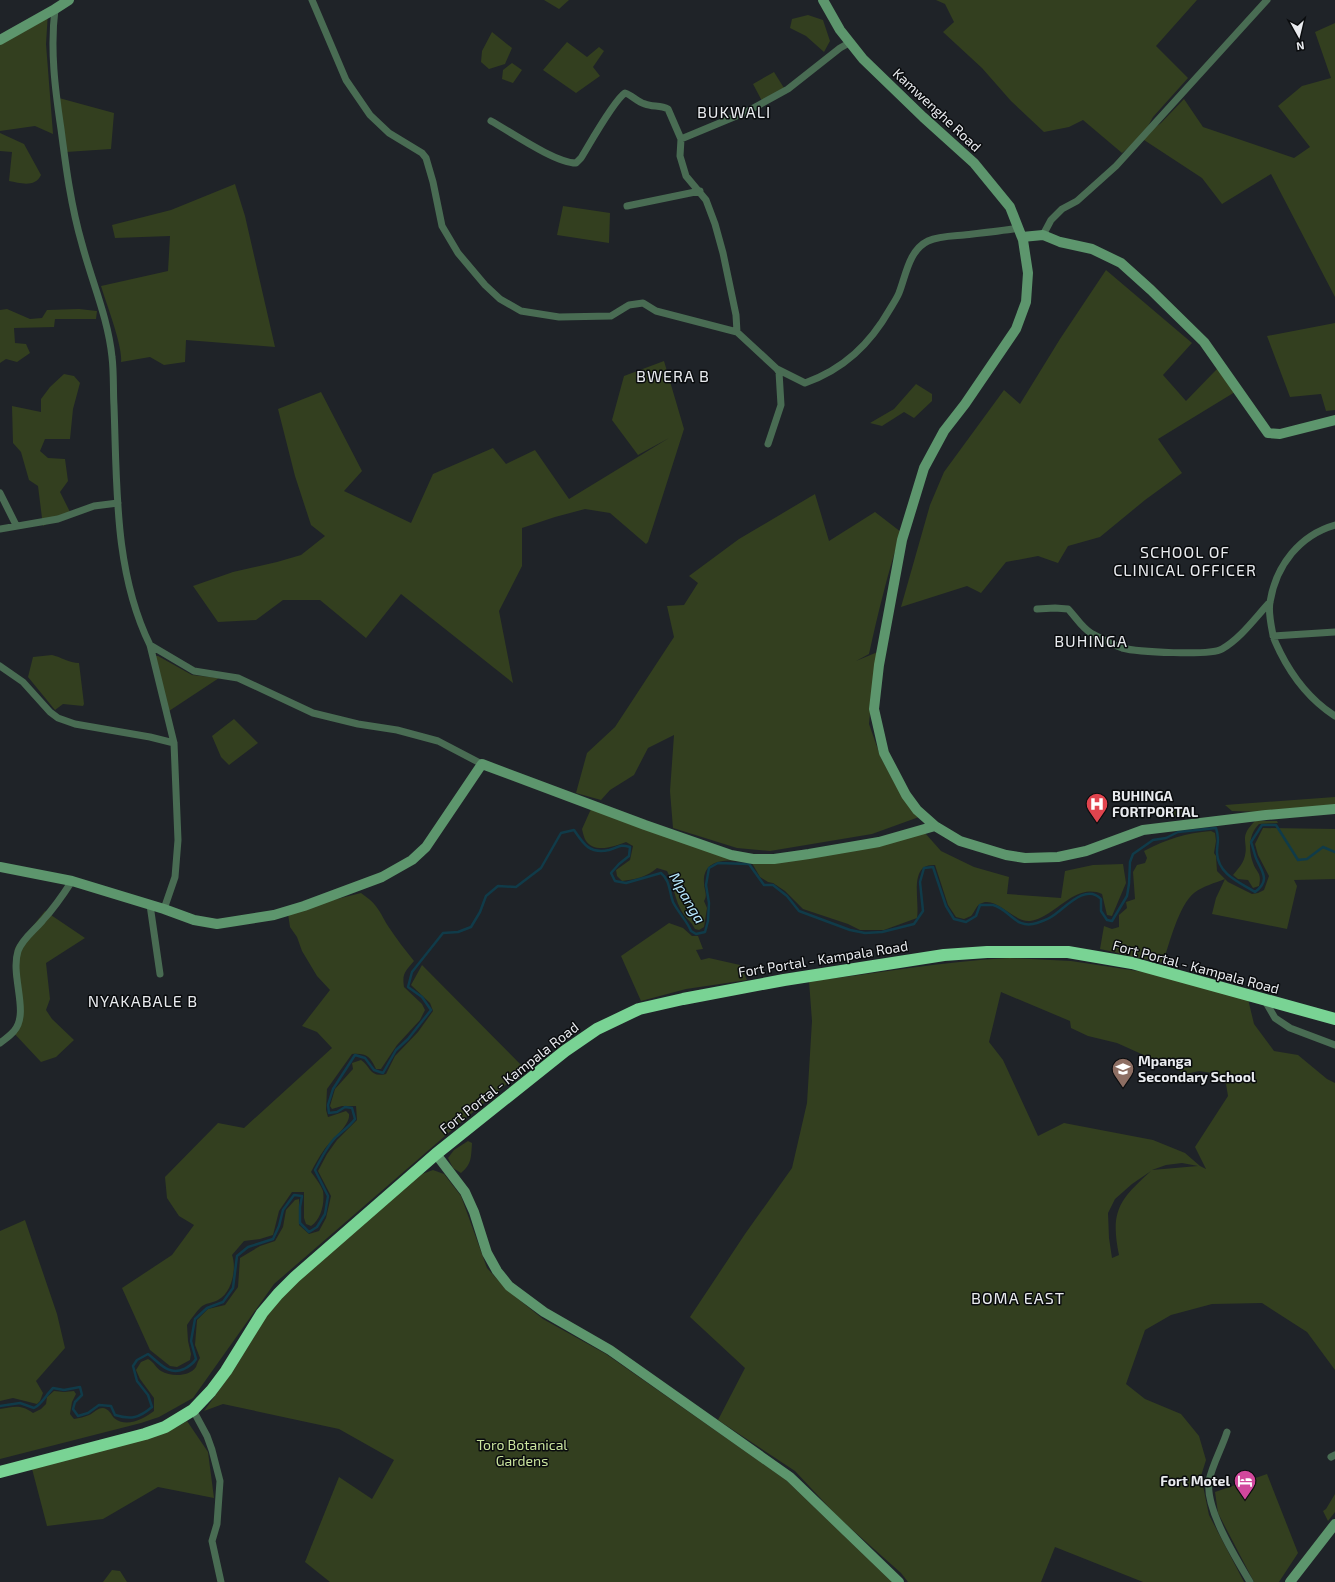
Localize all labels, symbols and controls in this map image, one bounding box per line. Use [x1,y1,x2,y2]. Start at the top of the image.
north arrow [1279,16,1319,56]
text: N [1296,39,1305,53]
street label: Kamwenghe Road [890,64,985,155]
district label: BUKWALI [697,102,771,121]
district label: BWERA B [636,366,710,385]
district label: SCHOOL OF CLINICAL OFFICER [1113,542,1257,579]
district label: BUHINGA [1054,631,1128,650]
place label: BUHINGA FORTPORTAL [1112,787,1199,820]
hospital icon: BUHINGA FORTPORTAL [1084,791,1110,824]
water label: Mpanga [666,869,710,926]
street label: Fort Portal - Kampala Road [1111,936,1281,997]
street label: Fort Portal - Kampala Road [737,937,909,980]
district label: NYAKABALE B [88,991,198,1010]
street label: Fort Portal - Kampala Road [436,1018,582,1137]
place label: Mpanga Secondary School [1138,1052,1256,1085]
school or university icon: Mpanga Secondary School [1110,1056,1136,1089]
district label: BOMA EAST [971,1288,1065,1307]
park label: Toro Botanical Gardens [477,1436,568,1469]
hotel icon: Fort Motel [1232,1468,1258,1501]
place label: Fort Motel [1160,1472,1230,1489]

